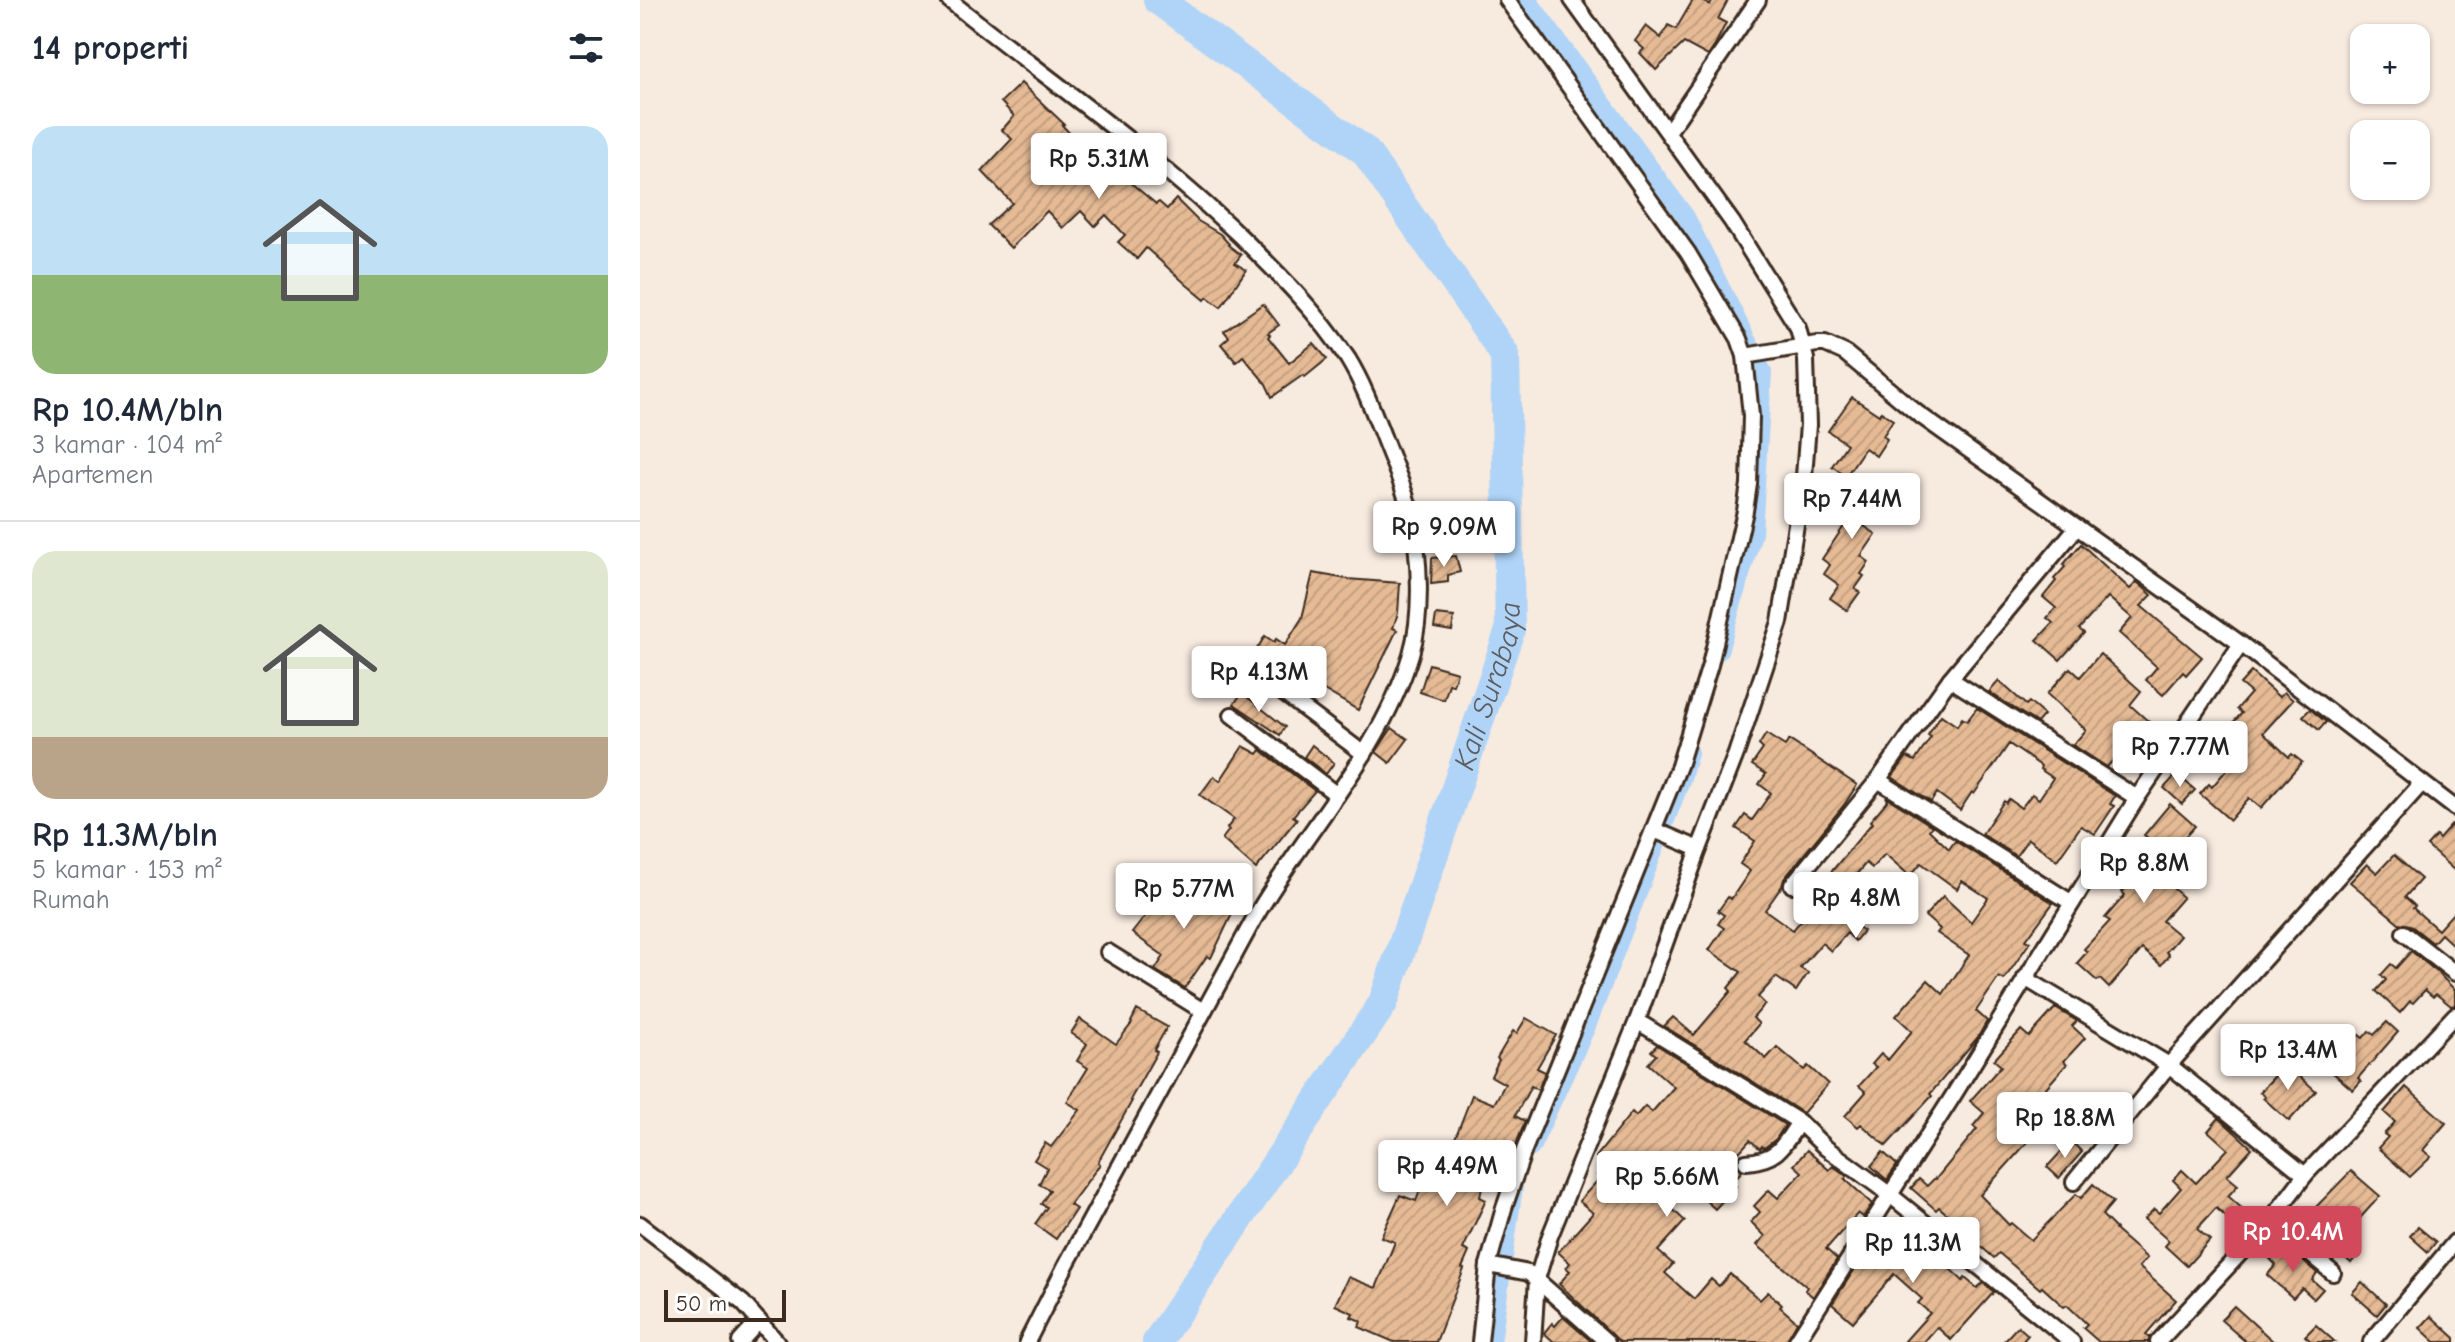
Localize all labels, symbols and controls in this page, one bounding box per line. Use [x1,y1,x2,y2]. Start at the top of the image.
map controls [2350,24,2430,200]
button: + [2350,24,2430,104]
icon: filters [564,26,608,70]
text: 14 properti [32,28,189,68]
button: − [2350,120,2430,200]
pin: Rp 5.31M [1016,133,1182,201]
text: Rp 5.31M [1049,144,1149,174]
icon: home [248,178,392,322]
text: Rp 10.4M/bln [32,390,223,430]
text: 3 kamar · 104 m² [32,430,222,460]
text: Apartemen [32,460,153,490]
pin: Rp 7.44M [1769,473,1935,541]
text: Rp 7.44M [1802,484,1902,514]
pin: Rp 9.09M [1361,501,1527,569]
text: Rp 9.09M [1391,512,1497,542]
water label: Kali Surabaya [1446,602,1528,774]
icon: home [248,603,392,747]
pin: Rp 4.13M [1176,646,1342,714]
text: Rp 4.13M [1210,657,1308,687]
pin: Rp 7.77M [2097,721,2263,789]
text: Rp 7.77M [2131,732,2229,762]
text: Rp 11.3M/bln [32,815,218,855]
pin: Rp 8.8M [2070,837,2218,905]
text: Rp 8.8M [2099,848,2189,878]
text: 5 kamar · 153 m² [32,855,222,885]
pin: Rp 5.77M [1101,863,1267,931]
pin: Rp 4.8M [1782,872,1930,940]
text: Rp 5.77M [1134,874,1234,904]
text: Rp 4.8M [1811,883,1901,913]
text: Rumah [32,885,110,915]
pin: Rp 13.4M [2205,1024,2371,1092]
text: Rp 13.4M [2239,1035,2337,1065]
pin: Rp 18.8M [1982,1092,2148,1160]
text: Rp 18.8M [2015,1103,2115,1133]
pin: Rp 4.49M [1364,1140,1530,1208]
text: Rp 4.49M [1396,1151,1498,1181]
pin: Rp 5.66M [1584,1151,1750,1219]
text: Rp 5.66M [1615,1162,1719,1192]
pin: Rp 10.4M [2210,1206,2376,1274]
pin: Rp 11.3M [1830,1217,1996,1285]
text: Rp 10.4M [2243,1217,2343,1247]
text: Rp 11.3M [1865,1228,1961,1258]
scale bar [664,1286,786,1322]
text: 50 m [676,1291,727,1317]

